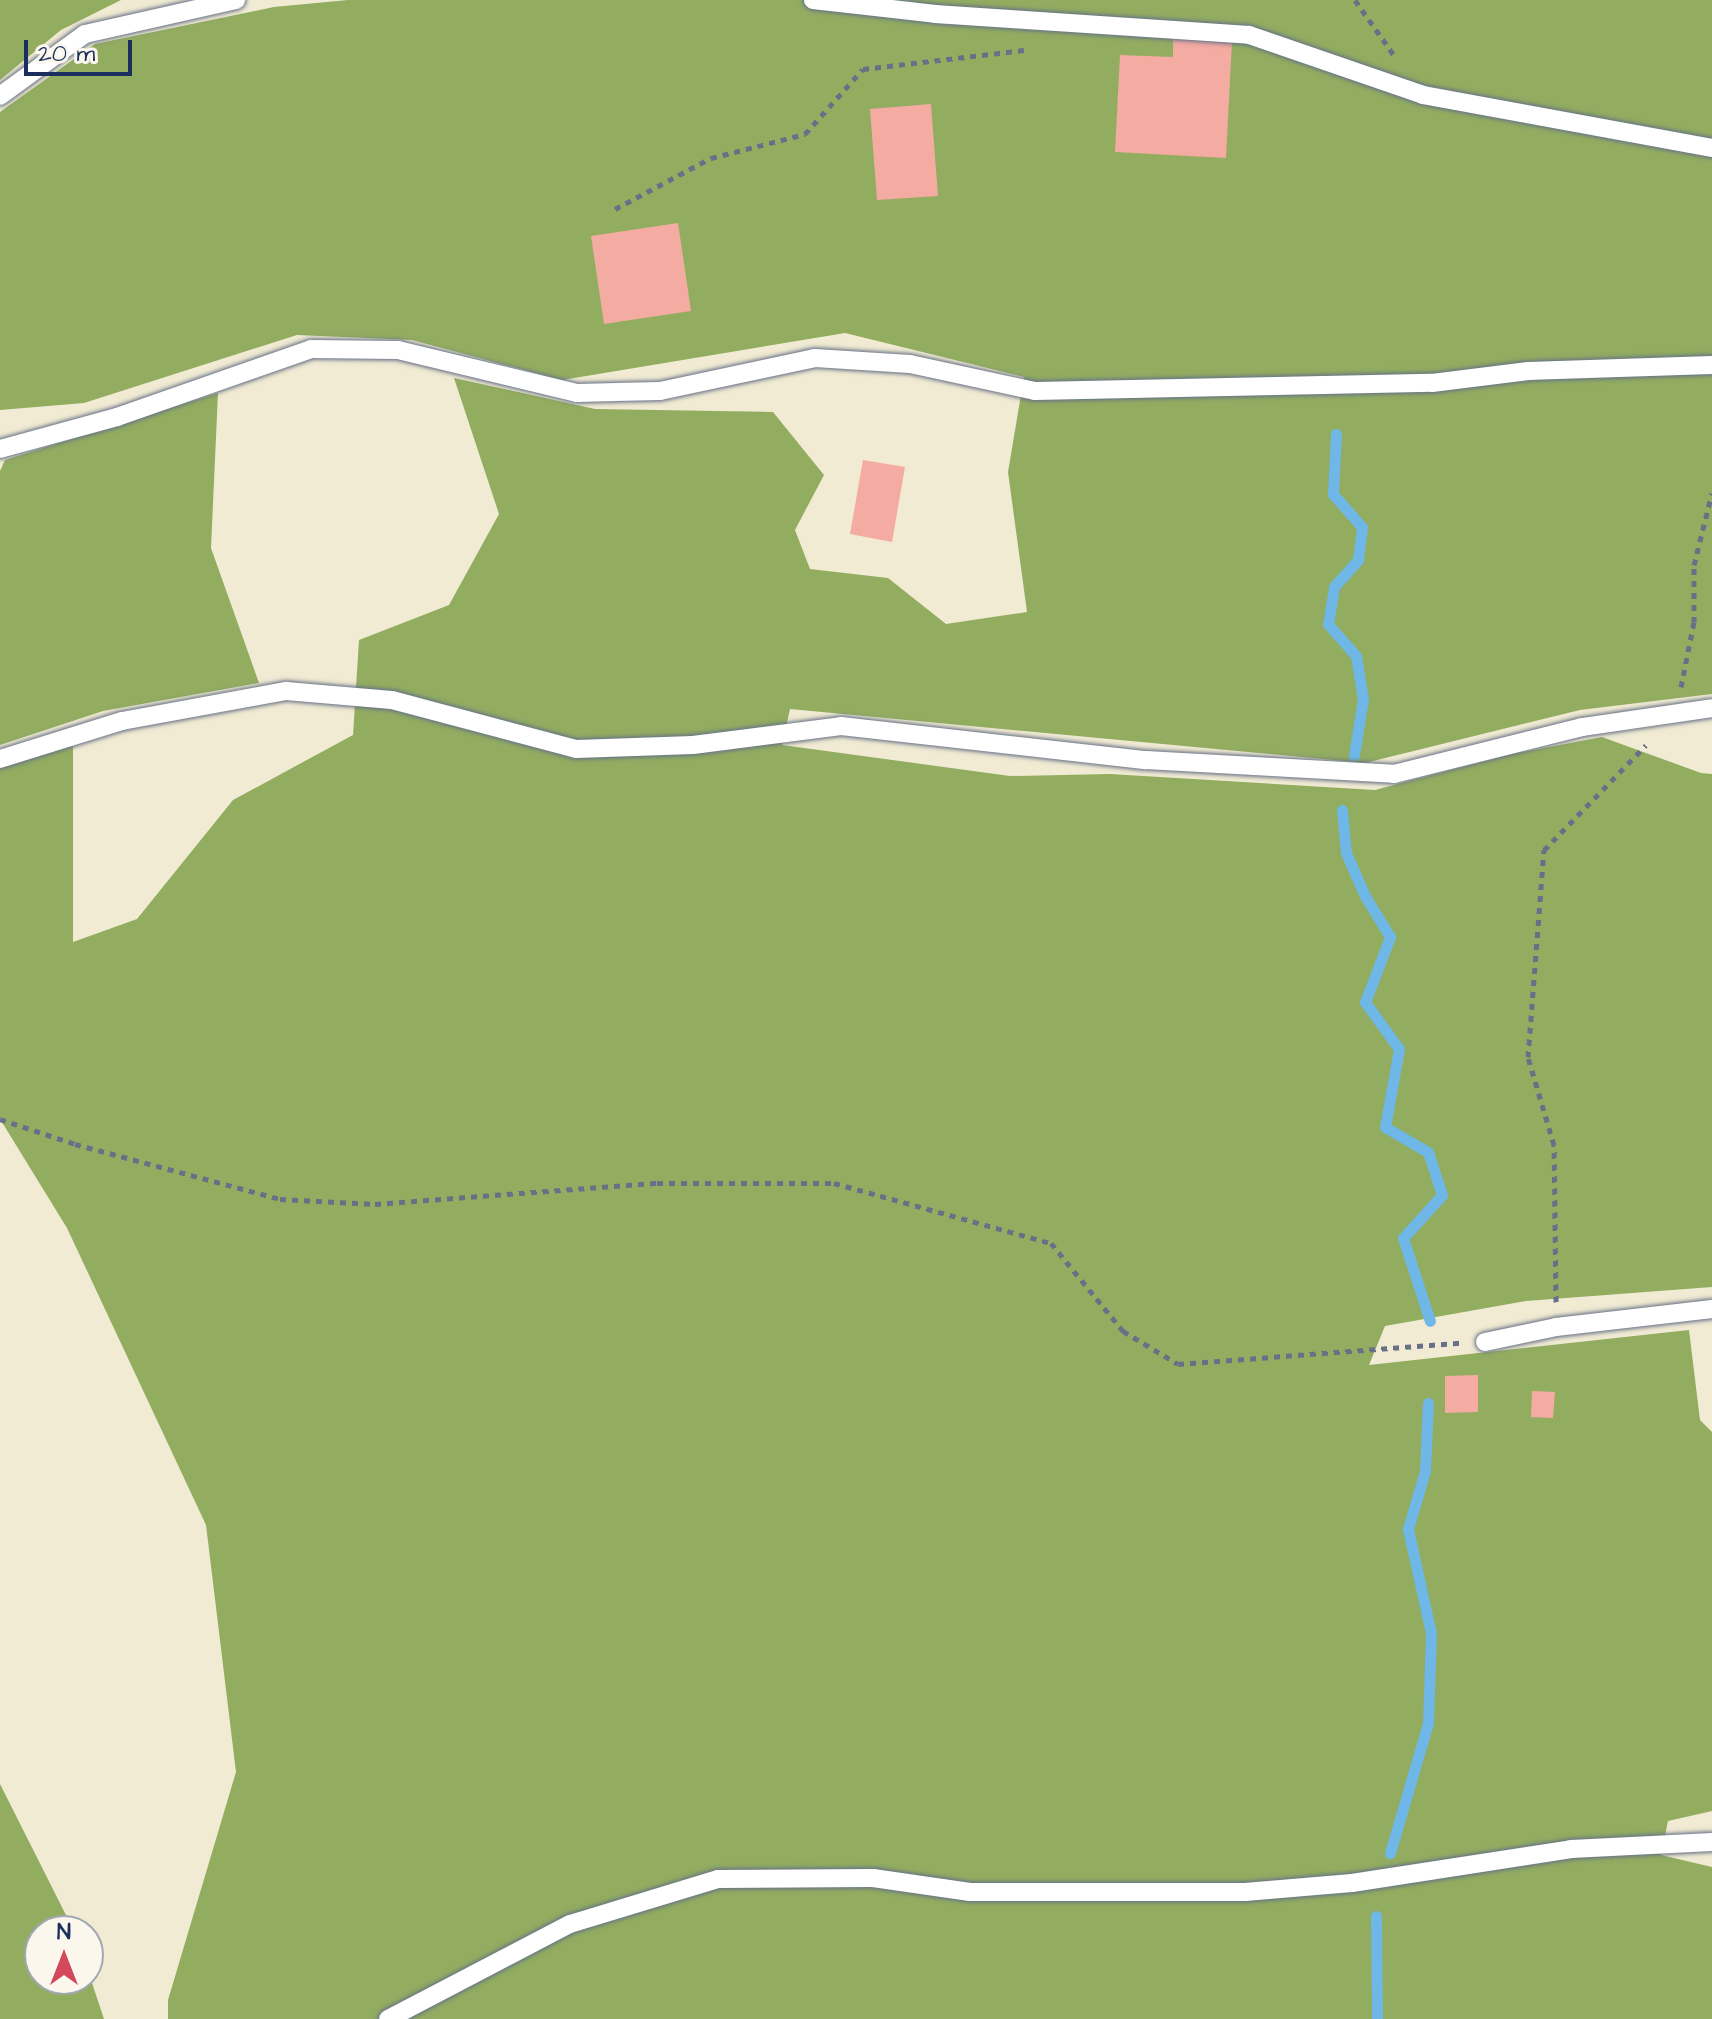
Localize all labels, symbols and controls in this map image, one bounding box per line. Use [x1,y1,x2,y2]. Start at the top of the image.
scale bar [28,24,136,74]
text: 20 m [38,37,95,71]
north arrow [24,1915,104,1995]
text: N [57,1917,71,1948]

